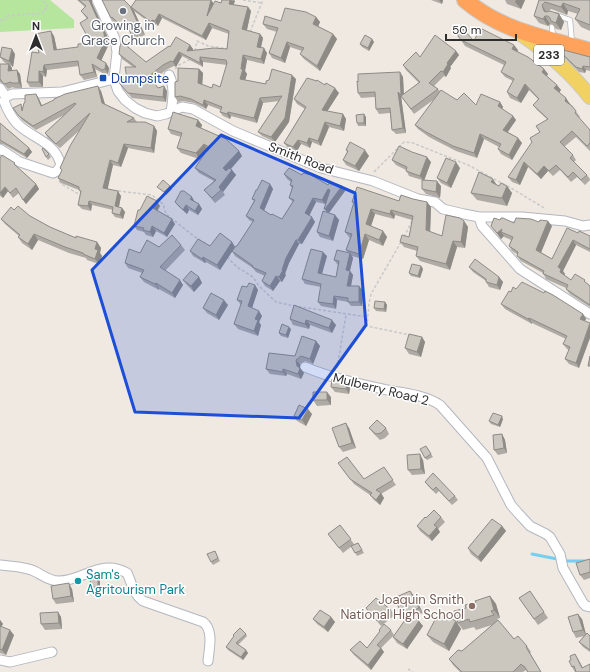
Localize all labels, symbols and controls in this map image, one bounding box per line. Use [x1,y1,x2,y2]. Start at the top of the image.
marker: Growing in Grace Church [118,6,128,16]
north arrow [16,16,56,56]
scale bar [446,16,516,42]
place label: Growing in Grace Church [81,17,165,49]
text: N [32,19,40,33]
text: 50 m [452,22,481,38]
road number: 233 [534,45,564,65]
place label: Dumpsite [111,70,169,87]
marker: Dumpsite [98,73,108,83]
street label: Smith Road [266,138,336,178]
street label: Mulberry Road 2 [331,369,431,409]
place label: Sam's Agritourism Park [86,566,186,598]
marker: Sam's Agritourism Park [73,576,83,586]
place label: Joaquin Smith National High School [340,591,464,623]
marker: Joaquin Smith National High School [467,601,477,611]

